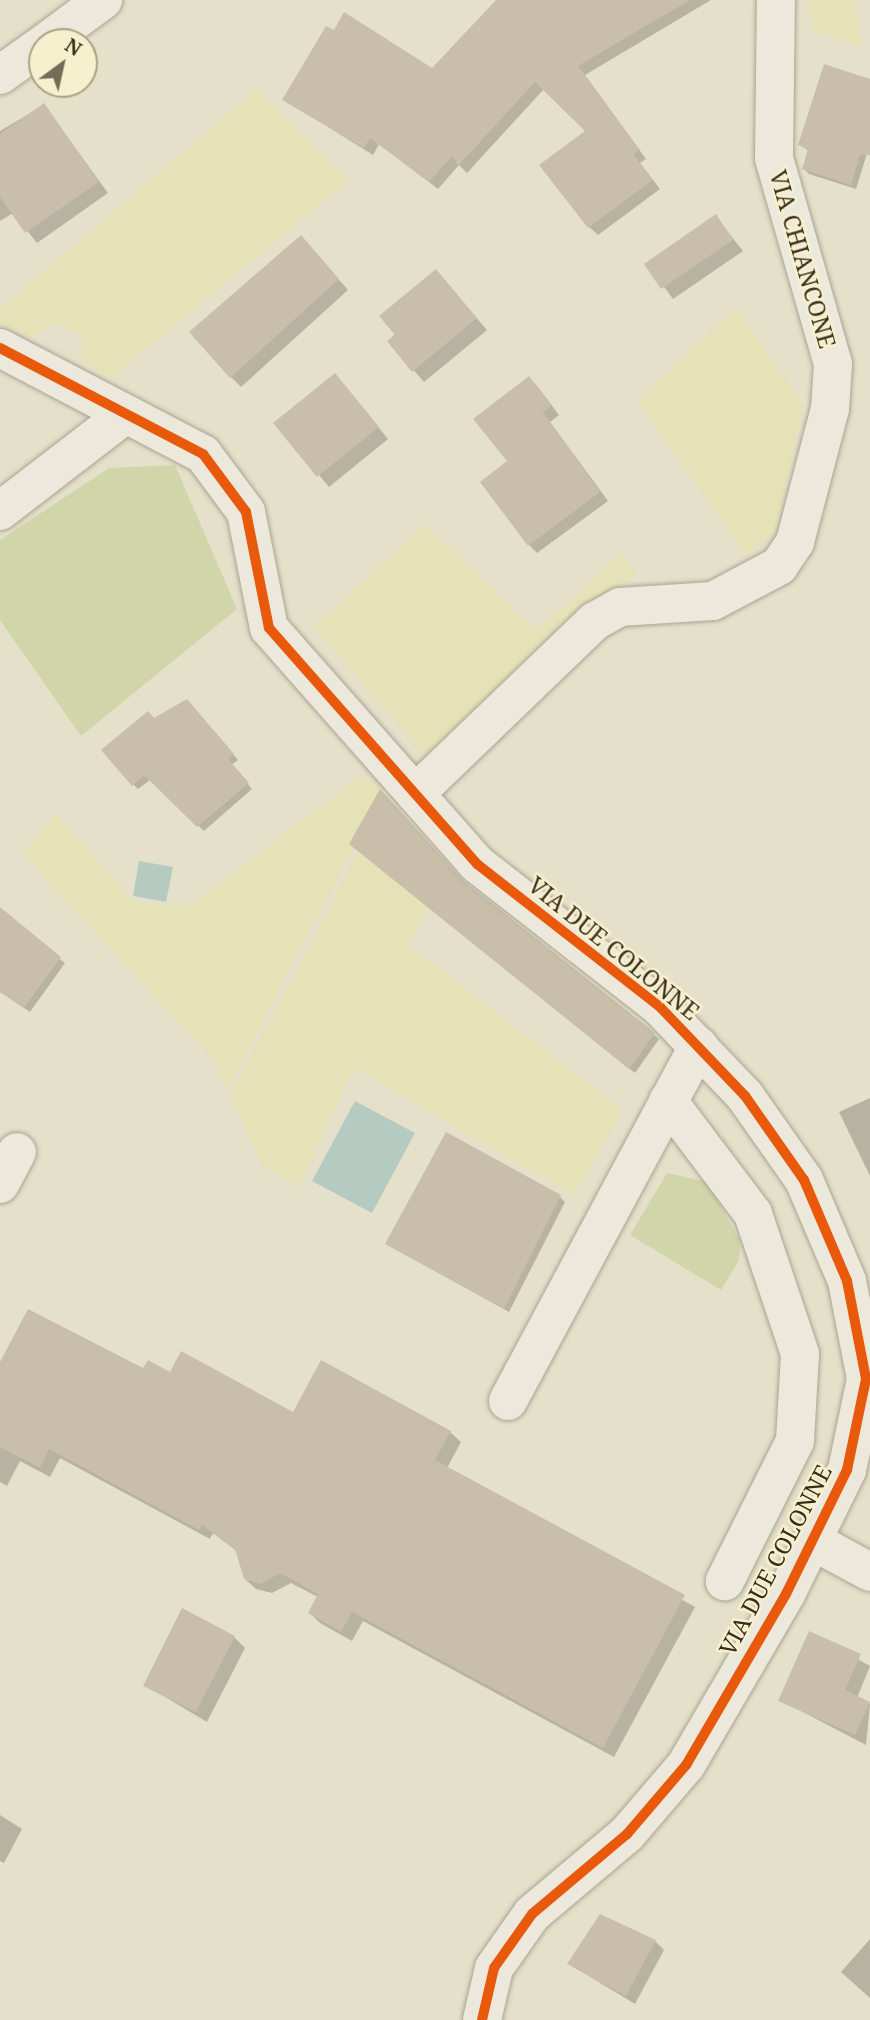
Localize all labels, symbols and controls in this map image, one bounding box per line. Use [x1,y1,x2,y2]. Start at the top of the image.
north arrow [28,28,98,98]
text: N [60,32,87,62]
street label: VIA CHIANCONE [764,167,842,351]
street label: VIA DUE COLONNE [523,871,705,1025]
street label: VIA DUE COLONNE [713,1460,837,1660]

